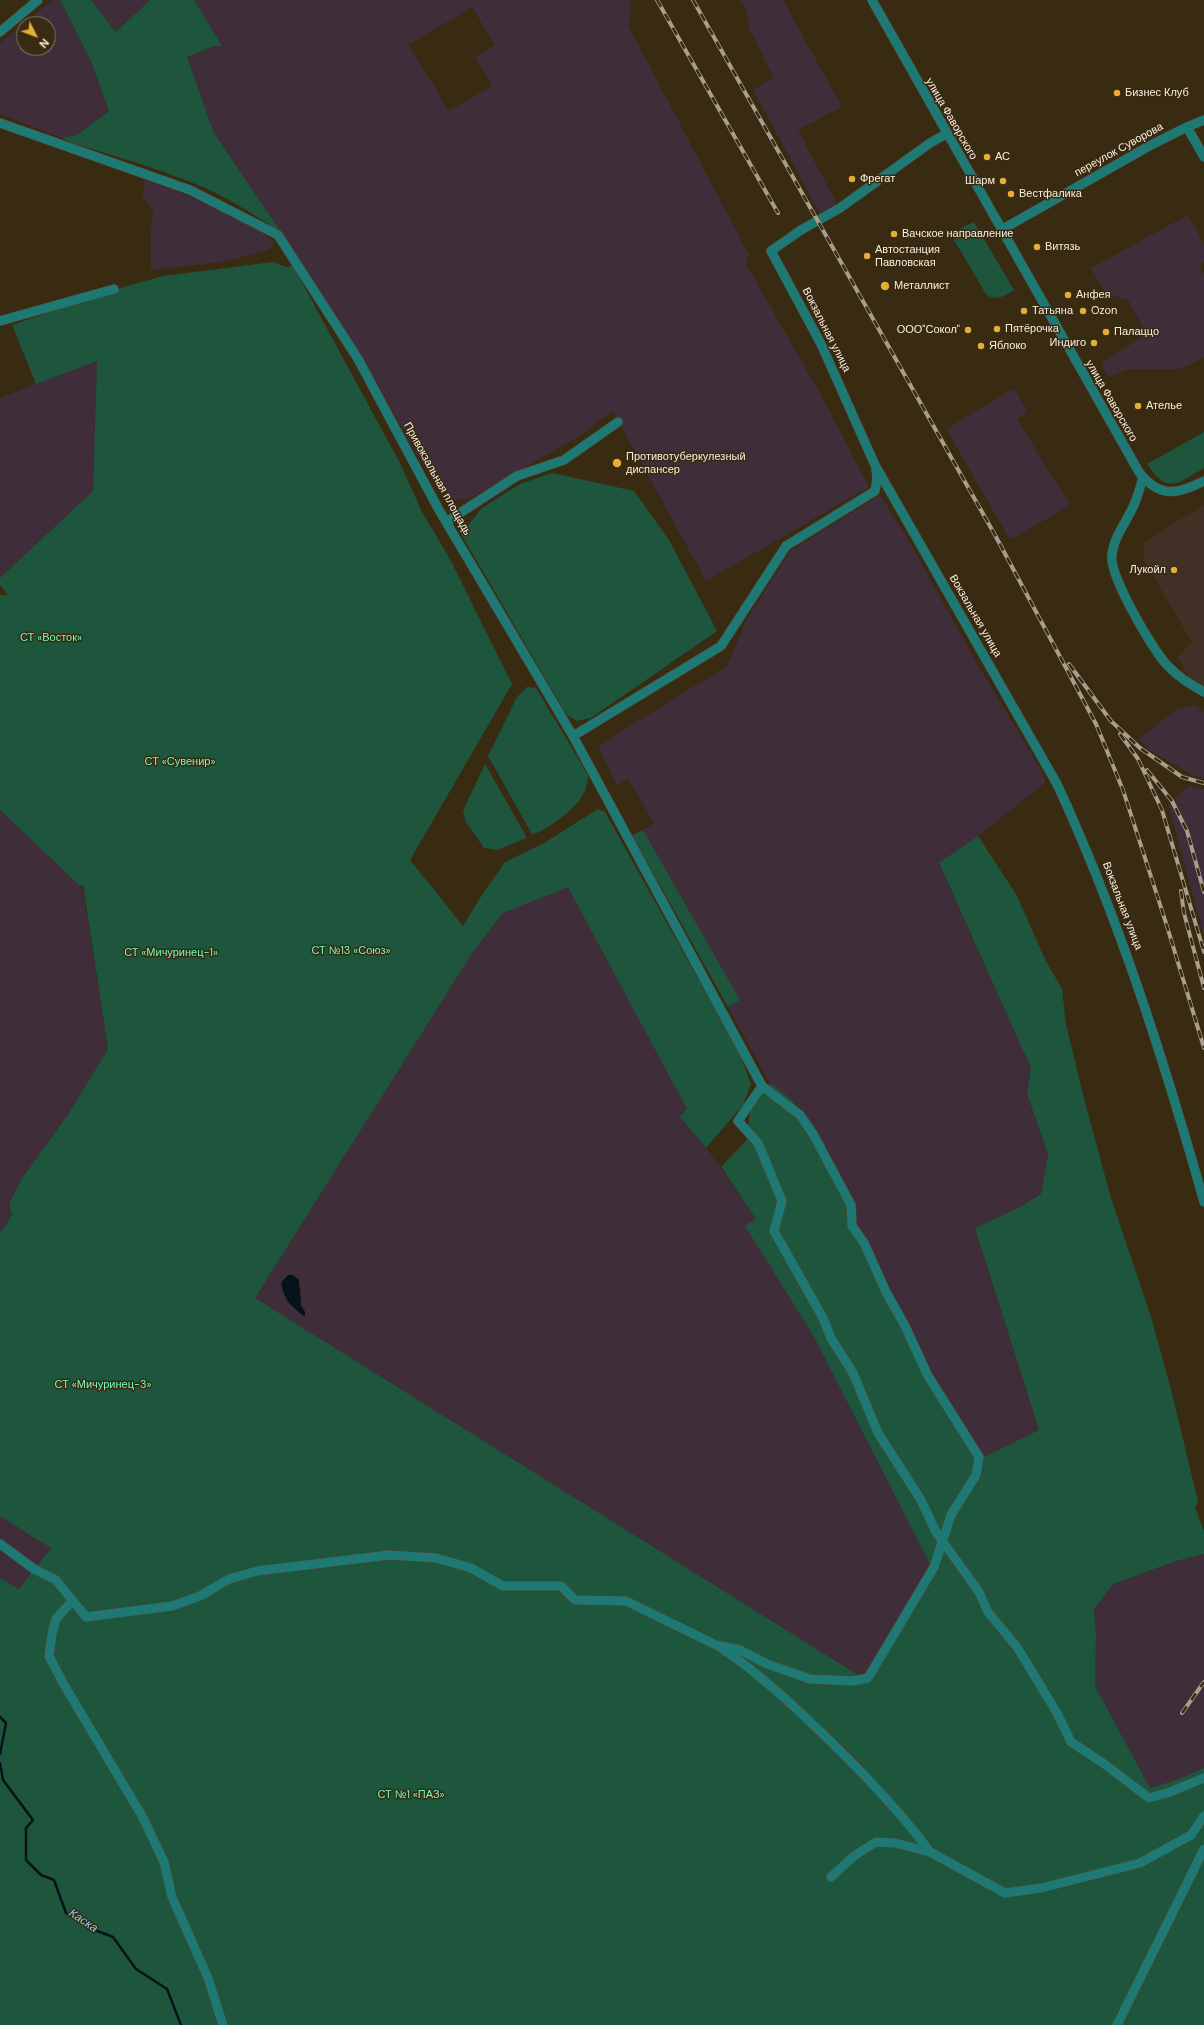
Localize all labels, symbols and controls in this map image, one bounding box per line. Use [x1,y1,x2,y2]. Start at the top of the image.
north arrow [16,16,56,56]
text: N [36,36,52,51]
street label: улица Фаворского [922,76,980,162]
place label: Бизнес Клуб [1125,86,1189,100]
marker: Бизнес Клуб [1112,88,1122,98]
street label: переулок Суворова [1072,120,1166,180]
place label: АС [995,150,1010,164]
marker: АС [982,152,992,162]
place label: Фрегат [860,172,895,186]
marker: Фрегат [847,174,857,184]
place label: Шарм [965,174,995,188]
marker: Шарм [998,176,1008,186]
place label: Вестфалика [1019,187,1082,201]
marker: Вестфалика [1006,189,1016,199]
place label: Вачское направление [902,227,1013,241]
marker: Вачское направление [889,229,899,239]
place label: Витязь [1045,240,1080,254]
marker: Витязь [1032,242,1042,252]
place label: Автостанция Павловская [875,243,940,269]
marker: Автостанция Павловская [862,251,872,261]
place label: Металлист [894,279,950,293]
marker: Металлист [879,280,891,292]
street label: Вокзальная улица [799,286,853,374]
place label: Анфея [1076,288,1111,302]
marker: Анфея [1063,290,1073,300]
place label: Татьяна [1032,304,1073,318]
place label: Ozon [1091,304,1117,318]
marker: Татьяна [1019,306,1029,316]
marker: Ozon [1078,306,1088,316]
place label: Пятёрочка [1005,322,1059,336]
place label: ООО"Сокол" [897,323,960,337]
marker: Пятёрочка [992,324,1002,334]
marker: ООО"Сокол" [963,325,973,335]
place label: Палаццо [1114,325,1159,339]
marker: Палаццо [1101,327,1111,337]
place label: Индиго [1050,336,1086,350]
marker: Индиго [1089,338,1099,348]
place label: Яблоко [989,339,1026,353]
marker: Яблоко [976,341,986,351]
street label: улица Фаворского [1082,358,1140,444]
place label: Ателье [1146,399,1182,413]
marker: Ателье [1133,401,1143,411]
street label: Привокзальная площадь [400,420,474,538]
place label: Противотуберкулезный диспансер [626,450,746,476]
marker: Противотуберкулезный диспансер [611,457,623,469]
place label: Лукойл [1130,563,1166,577]
marker: Лукойл [1169,565,1179,575]
street label: Вокзальная улица [946,572,1004,660]
park label: СТ «Восток» [20,631,82,645]
park label: СТ «Сувенир» [145,755,215,769]
street label: Вокзальная улица [1099,860,1145,952]
park label: СТ №13 «Союз» [311,944,391,958]
park label: СТ «Мичуринец-1» [124,946,218,960]
park label: СТ «Мичуринец-3» [55,1378,151,1392]
park label: СТ №1 «ПАЗ» [377,1788,445,1802]
water label: Каска [66,1906,100,1936]

